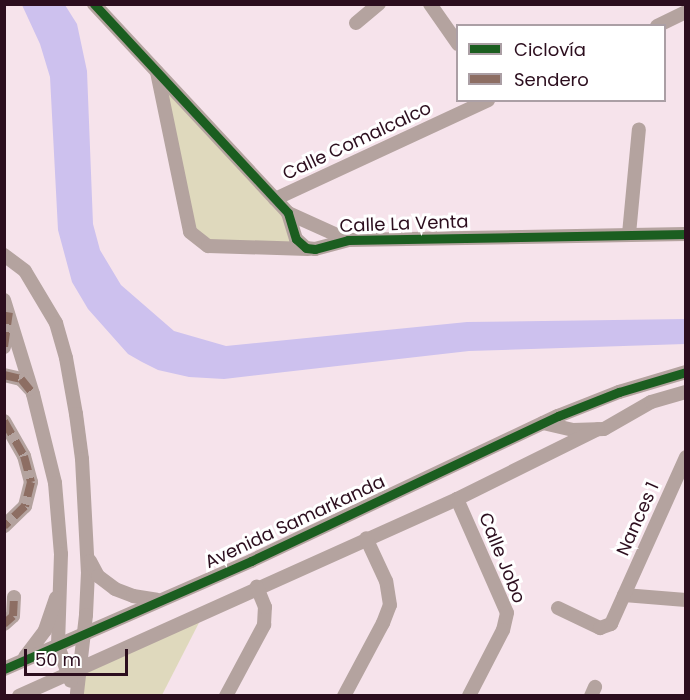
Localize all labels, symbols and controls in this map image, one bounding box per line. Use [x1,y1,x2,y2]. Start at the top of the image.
legend [456,24,666,102]
text: Ciclovía [514,37,586,62]
text: Sendero [514,67,589,92]
street label: Calle Comalcalco [279,97,435,185]
street label: Calle La Venta [339,211,469,237]
street label: Avenida Samarkanda [202,471,388,573]
street label: Nances 1 [612,479,664,559]
street label: Calle Jobo [474,510,530,606]
scale bar [27,637,130,675]
text: 50 m [35,647,81,672]

